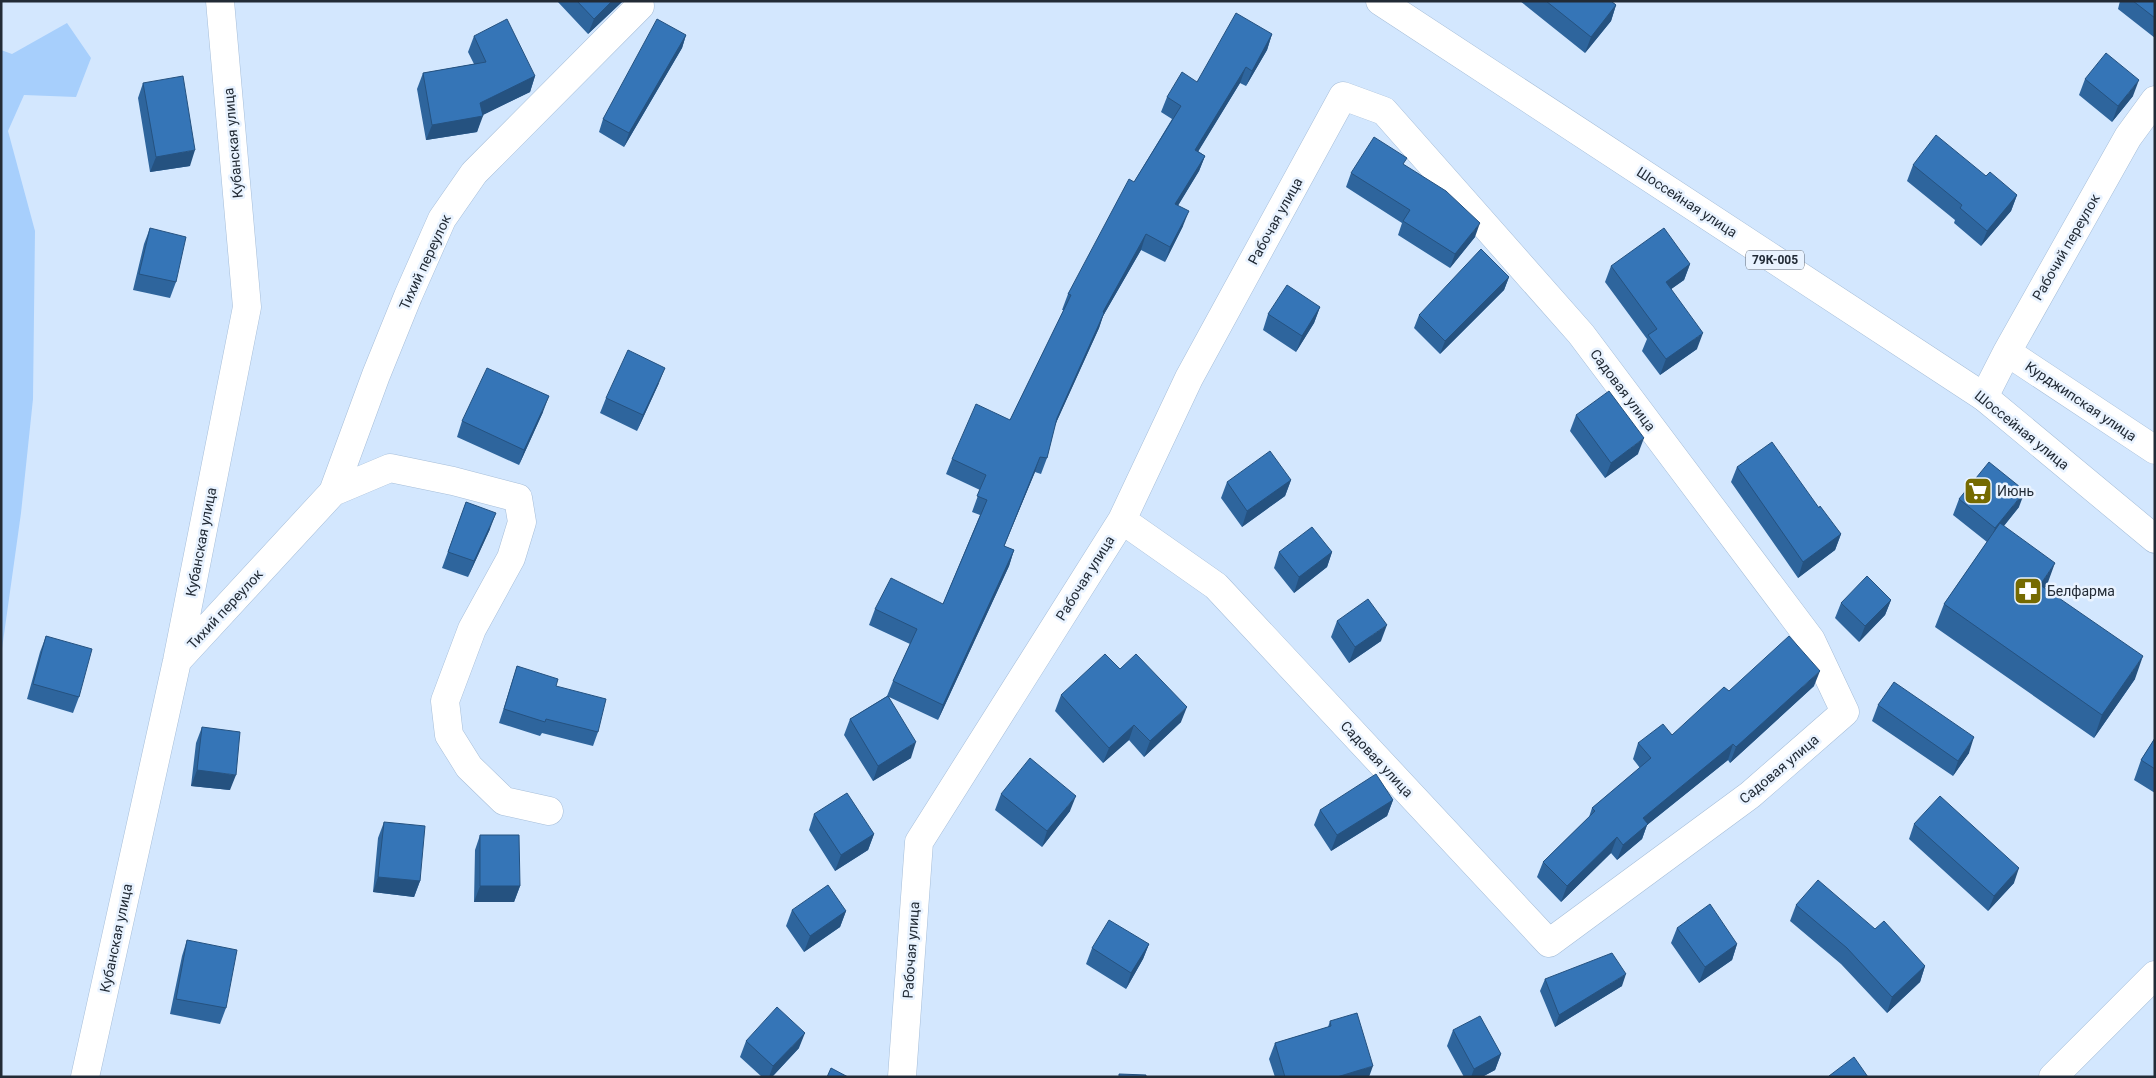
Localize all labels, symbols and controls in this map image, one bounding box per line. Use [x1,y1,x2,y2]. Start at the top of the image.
street label: Кубанская улица [220,87,246,199]
street label: Шоссейная улица [1634,164,1740,240]
street label: Рабочая улица [1245,175,1305,267]
street label: Рабочий переулок [2029,191,2103,303]
street label: Тихий переулок [396,212,454,312]
road number: 79К-005 [1746,250,1804,270]
street label: Садовая улица [1587,346,1659,434]
street label: Курджипская улица [2022,358,2140,444]
street label: Шоссейная улица [1972,387,2072,473]
supermarket icon: Июнь [1963,476,1993,506]
place label: Июнь [1997,483,2034,499]
street label: Кубанская улица [183,486,219,598]
street label: Рабочая улица [1053,533,1117,623]
street label: Тихий переулок [184,566,266,652]
pharmacy icon: Белфарма [2013,576,2043,606]
place label: Белфарма [2047,583,2115,599]
street label: Садовая улица [1338,718,1416,800]
street label: Садовая улица [1736,731,1822,807]
street label: Кубанская улица [97,882,135,994]
street label: Рабочая улица [900,901,922,999]

